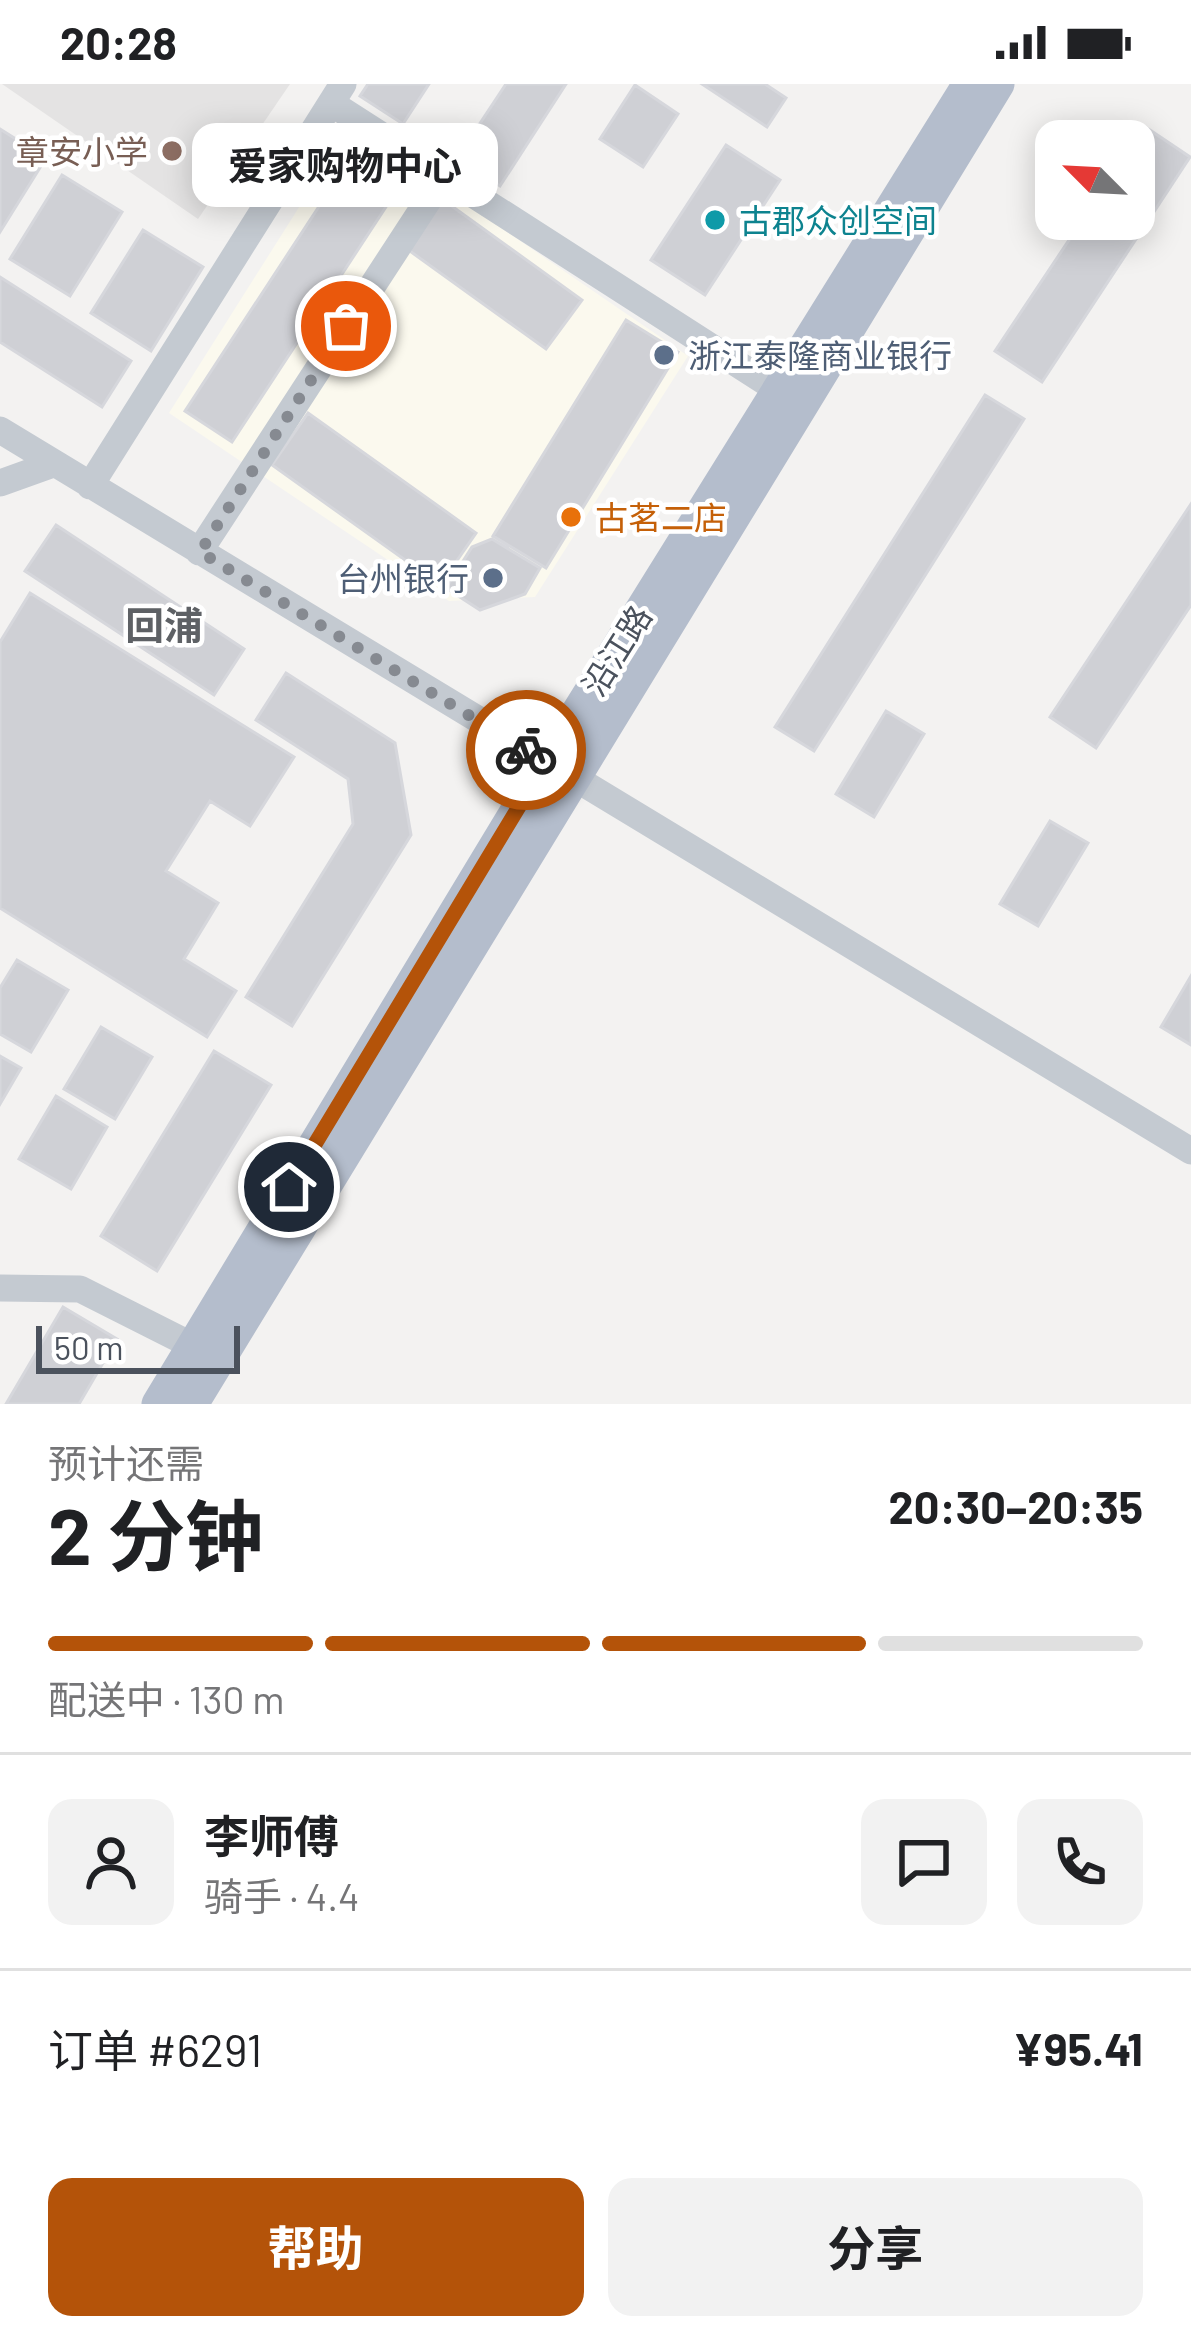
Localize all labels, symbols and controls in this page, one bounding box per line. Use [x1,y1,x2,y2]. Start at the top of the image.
text: 20:28 [60,15,177,69]
north arrow [1035,120,1155,240]
map controls [1035,120,1155,240]
callout: 爱家购物中心 [193,122,499,206]
place label: 章安小学 [16,131,148,171]
marker: 章安小学 [159,138,185,164]
text: 爱家购物中心 [228,141,462,188]
place label: 古郡众创空间 [739,200,937,240]
marker: 古郡众创空间 [702,207,728,233]
pin [295,275,397,377]
icon: bag [313,293,379,359]
place label: 浙江泰隆商业银行 [688,335,952,375]
marker: 浙江泰隆商业银行 [651,342,677,368]
place label: 古茗二店 [595,497,727,537]
marker: 古茗二店 [558,504,584,530]
place label: 台州银行 [337,558,469,598]
marker: 台州银行 [480,565,506,591]
street label: 沿江路 [573,597,659,703]
district label: 回浦 [125,601,203,648]
courier [466,690,586,810]
icon: bike [493,717,559,783]
pin [238,1136,340,1238]
icon: home [256,1154,322,1220]
scale bar [36,1320,240,1373]
text: 50 m [54,1327,124,1367]
text: 预计还需 [48,1439,204,1486]
text: 20:30–20:35 [889,1479,1143,1533]
text: 2 分钟 [48,1487,263,1581]
text: 配送中 · 130 m [48,1675,285,1722]
button: person [48,1799,174,1925]
button: chat [861,1799,987,1925]
button: phone [1017,1799,1143,1925]
text: 李师傅 [204,1808,339,1862]
text: 骑手 · 4.4 [204,1872,360,1919]
text: ¥95.41 [1013,2021,1143,2075]
text: 订单 #6291 [48,2022,262,2076]
button: 帮助 [48,2178,584,2316]
button: 分享 [608,2178,1143,2316]

